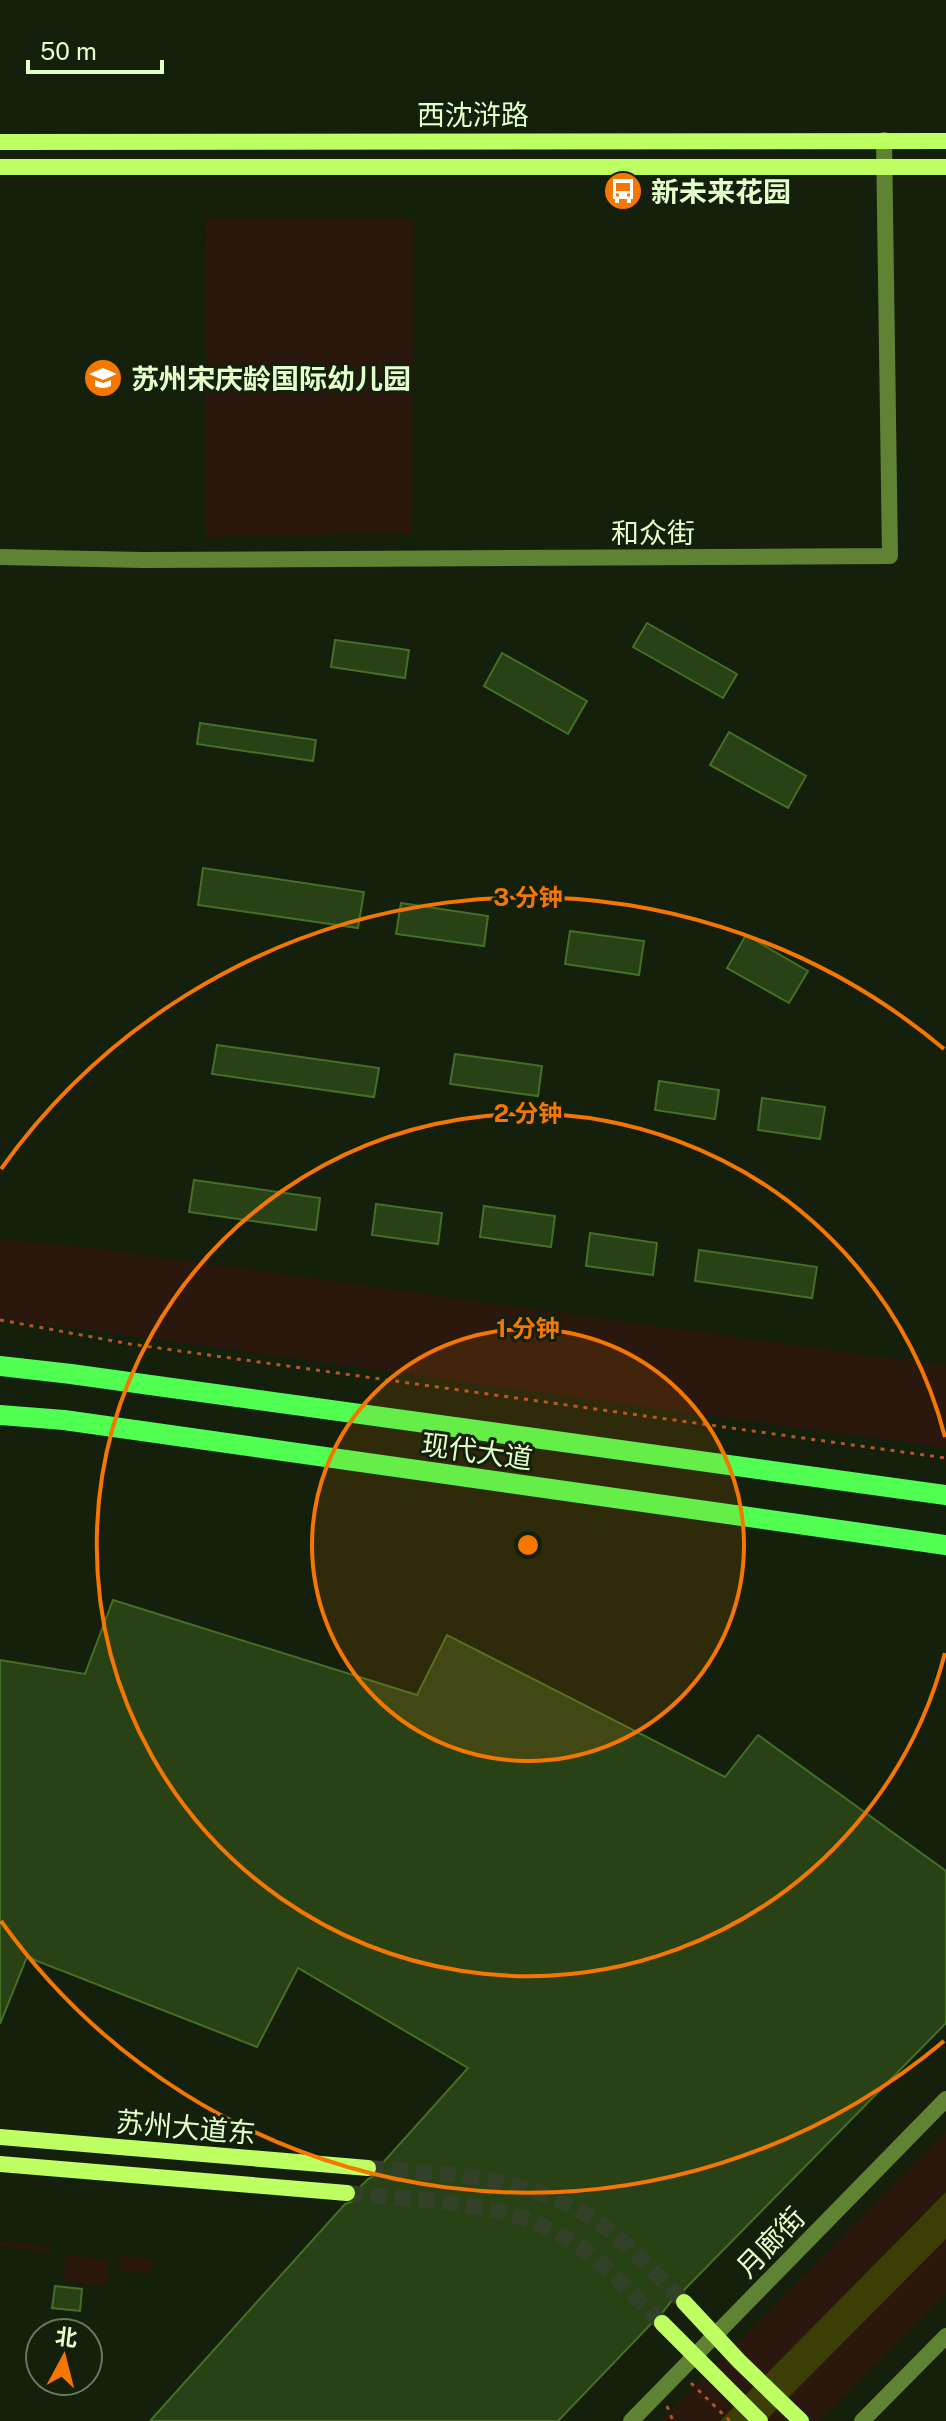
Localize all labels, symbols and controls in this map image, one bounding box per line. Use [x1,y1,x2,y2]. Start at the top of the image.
scale bar [28,24,162,74]
text: 50 m [40,37,97,65]
street label: 西沈浒路 [417,98,529,131]
bus stop icon: 新未来花园 [602,170,644,212]
place label: 新未来花园 [651,175,791,208]
school or university icon: 苏州宋庆龄国际幼儿园 [82,357,124,399]
place label: 苏州宋庆龄国际幼儿园 [131,362,411,395]
street label: 和众街 [611,516,695,549]
text: 3 分钟 [493,883,563,911]
text: 2 分钟 [494,1099,562,1127]
text: 1 分钟 [496,1314,560,1342]
street label: 现代大道 [419,1427,535,1475]
centre of rings [514,1531,542,1559]
street label: 苏州大道东 [115,2104,257,2150]
street label: 月廊街 [729,2200,811,2284]
north arrow [24,2317,104,2397]
text: 北 [54,2323,79,2351]

